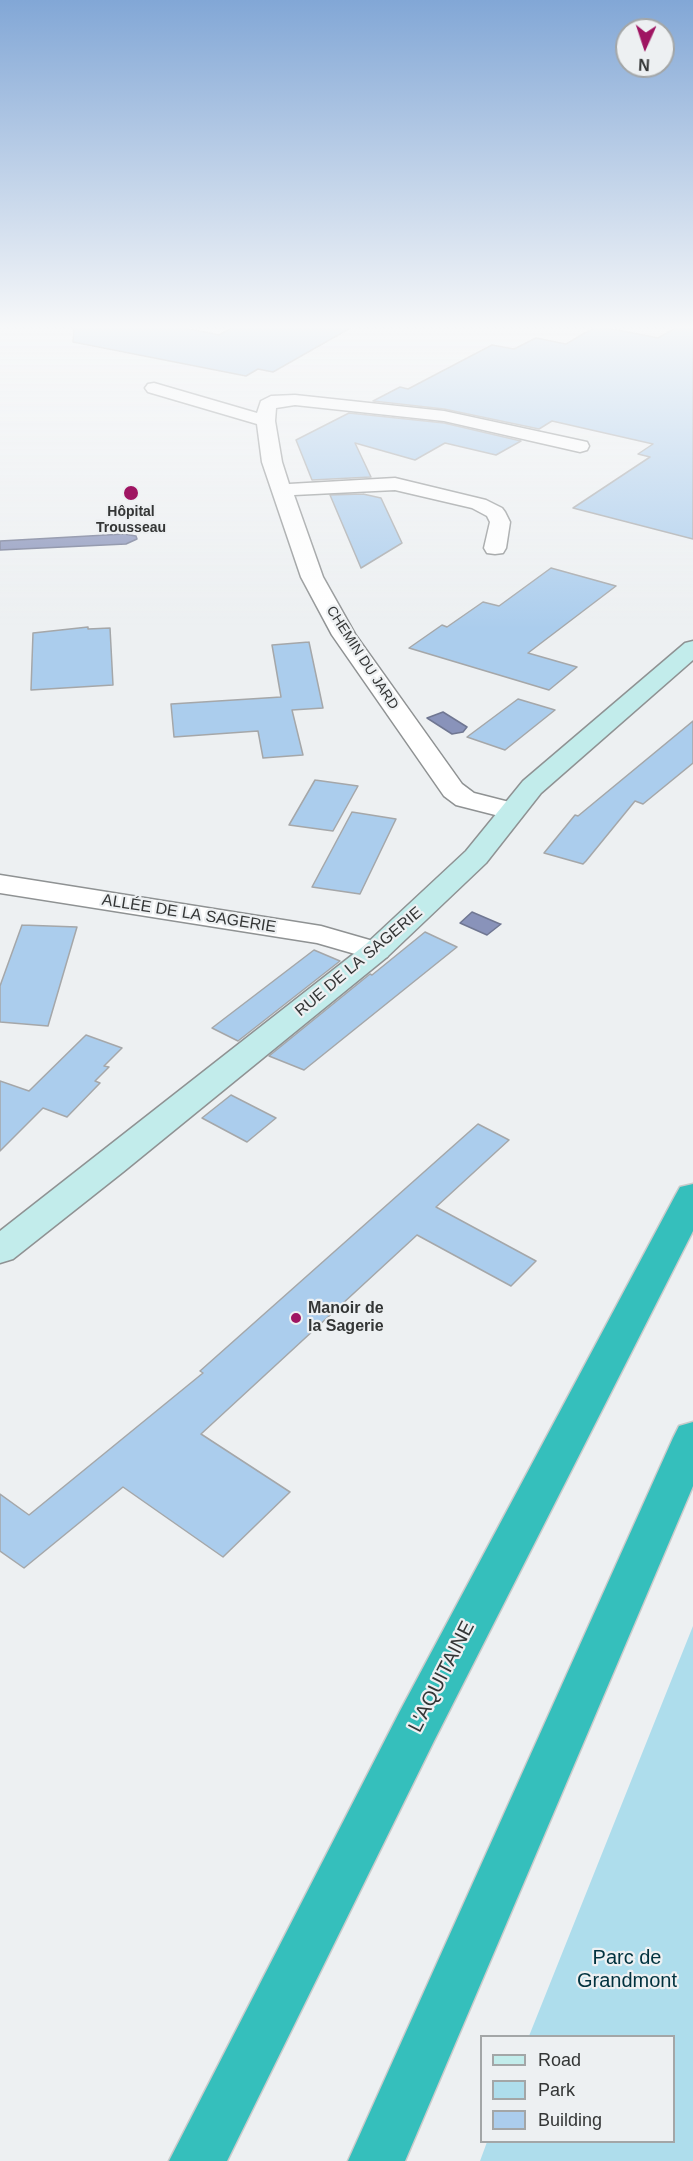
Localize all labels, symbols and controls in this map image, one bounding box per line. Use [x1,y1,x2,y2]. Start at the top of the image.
north arrow [615,18,675,78]
text: N [638,56,650,73]
marker: Hôpital Trousseau [122,484,140,502]
place label: Hôpital Trousseau [96,504,166,536]
street label: CHEMIN DU JARD [322,603,402,713]
street label: ALLÉE DE LA SAGERIE [101,891,277,937]
street label: RUE DE LA SAGERIE [292,903,426,1021]
place label: Manoir de la Sagerie [308,1299,384,1337]
marker: Manoir de la Sagerie [289,1311,303,1325]
street label: L'AQUITAINE [404,1618,480,1736]
park label: Parc de Grandmont [577,1946,677,1993]
legend [480,2035,675,2143]
text: Road [538,2050,581,2070]
text: Park [538,2080,575,2100]
text: Building [538,2110,602,2130]

